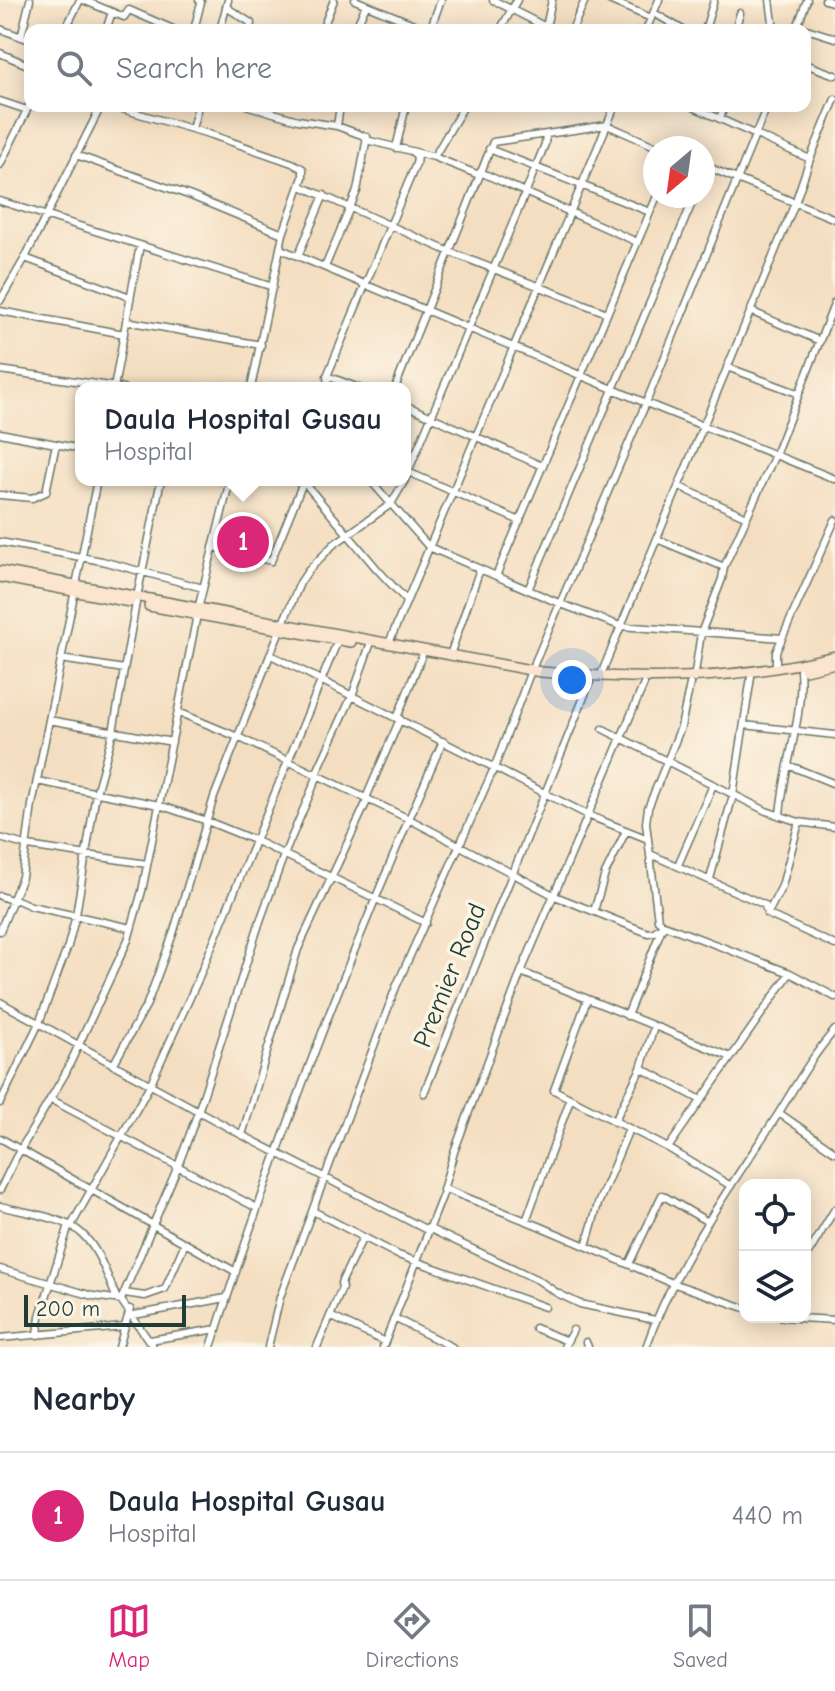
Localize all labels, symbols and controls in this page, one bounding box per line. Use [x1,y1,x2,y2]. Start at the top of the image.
search box [24,24,811,112]
icon: search [52,46,96,90]
text: Search here [116,51,272,86]
north arrow [643,136,715,208]
popup [75,382,411,486]
text: Daula Hospital Gusau [104,402,382,437]
text: Hospital [104,437,193,467]
pin: 1 [217,512,269,572]
your location [552,660,592,700]
street label: Premier Road [407,899,492,1052]
map controls [739,1179,811,1323]
button: locate [739,1179,811,1251]
button: layers [739,1251,811,1323]
scale bar [24,1291,186,1327]
text: 200 m [36,1296,100,1322]
text: Nearby [32,1379,135,1419]
text: Daula Hospital Gusau [108,1484,385,1519]
text: 1 [53,1501,63,1531]
text: 440 m [732,1501,803,1531]
text: Hospital [108,1519,197,1549]
tab: Map [107,1599,151,1673]
tab: Directions [366,1599,459,1673]
tab: Saved [673,1599,728,1673]

